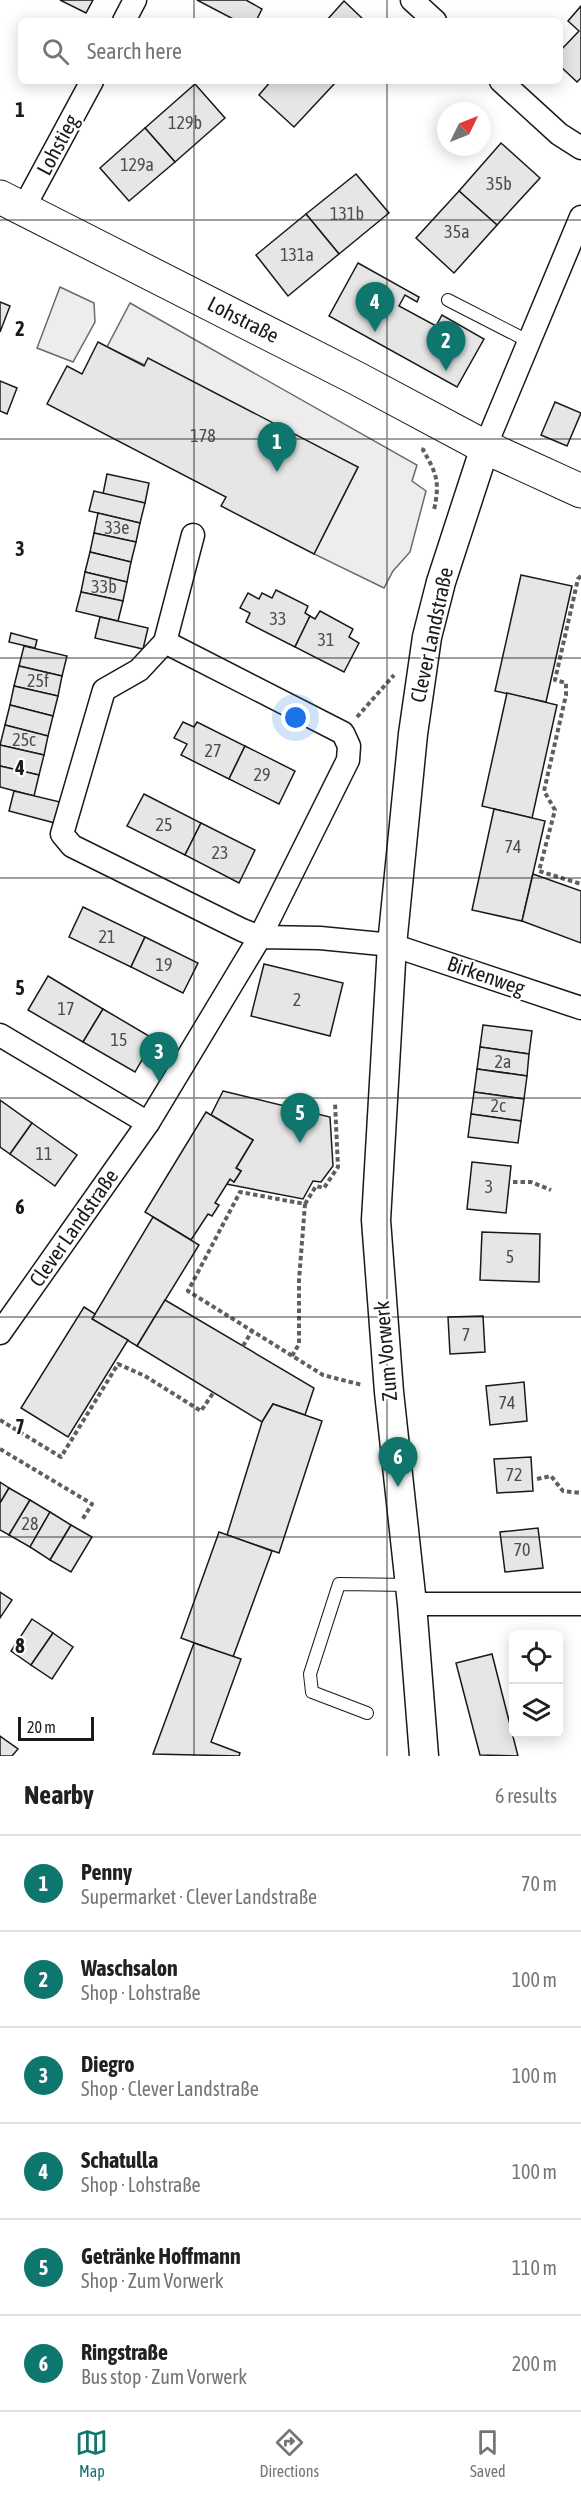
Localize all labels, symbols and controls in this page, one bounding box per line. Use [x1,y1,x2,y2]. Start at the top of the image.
search box [18,18,563,84]
icon: search [39,35,72,68]
text: Search here [87,38,182,64]
text: 1 [15,98,25,121]
north arrow [437,102,491,156]
street label: Lohstieg [31,110,83,179]
house number: 129b [168,112,202,133]
house number: 129a [120,154,154,175]
house number: 35b [486,173,512,194]
house number: 131b [330,203,364,224]
house number: 35a [444,221,470,242]
house number: 131a [280,244,314,265]
pin: 4 [356,282,394,332]
street label: Lohstraße [204,291,283,347]
text: 2 [15,317,25,340]
pin: 2 [426,322,466,371]
pin: 1 [258,422,296,472]
house number: 178 [190,425,216,446]
house number: 33e [104,517,130,538]
text: 3 [15,537,25,560]
street label: Clever Landstraße [405,565,457,705]
house number: 33b [91,576,117,597]
house number: 33 [270,608,286,629]
house number: 31 [318,629,334,650]
house number: 25f [27,670,49,691]
your location [281,703,310,732]
house number: 25c [12,729,36,750]
house number: 27 [205,740,221,761]
text: 4 [14,756,25,779]
house number: 29 [254,764,270,785]
house number: 25 [156,814,172,835]
house number: 74 [505,836,521,857]
house number: 23 [212,842,228,863]
house number: 21 [99,926,115,947]
street label: Birkenweg [444,951,528,999]
house number: 19 [156,954,172,975]
text: 5 [15,976,25,999]
house number: 2 [293,989,301,1010]
house number: 17 [58,998,74,1019]
house number: 15 [111,1029,127,1050]
pin: 3 [140,1032,178,1082]
house number: 2a [495,1051,511,1072]
pin: 5 [280,1094,320,1143]
house number: 2c [490,1095,506,1116]
house number: 11 [36,1143,52,1164]
street label: Clever Landstraße [24,1164,122,1291]
house number: 3 [485,1176,493,1197]
text: 6 [15,1195,25,1218]
house number: 5 [506,1246,514,1267]
street label: Zum Vorwerk [369,1300,401,1402]
house number: 7 [462,1324,470,1345]
house number: 74 [499,1392,515,1413]
text: 7 [15,1415,25,1438]
pin: 6 [378,1438,418,1487]
house number: 72 [506,1464,522,1485]
house number: 28 [22,1513,38,1534]
house number: 70 [514,1539,530,1560]
map controls [509,1630,563,1738]
button: locate [509,1630,563,1684]
text: 8 [15,1634,25,1657]
button: layers [509,1684,563,1738]
scale bar [18,1714,94,1742]
text: 20 m [27,1718,56,1736]
text: Nearby [24,1780,94,1810]
text: 6 results [495,1784,557,1807]
text: Penny [81,1859,132,1885]
text: 1 [39,1872,48,1895]
text: 70 m [521,1872,557,1895]
text: Supermarket · Clever Landstraße [81,1885,317,1908]
text: Waschsalon [81,1955,178,1981]
text: 2 [39,1968,48,1991]
text: 100 m [512,1968,557,1991]
text: Shop · Lohstraße [81,1981,201,2004]
text: Diegro [81,2051,135,2077]
text: 3 [39,2064,48,2087]
text: 100 m [512,2064,557,2087]
text: Shop · Clever Landstraße [81,2077,259,2100]
text: Schatulla [81,2147,158,2173]
text: 4 [39,2160,48,2183]
text: 100 m [512,2160,557,2183]
text: Shop · Lohstraße [81,2173,201,2196]
text: Getränke Hoffmann [81,2243,241,2269]
text: 5 [39,2256,48,2279]
text: 110 m [512,2256,557,2279]
text: Shop · Zum Vorwerk [81,2269,224,2292]
text: Ringstraße [81,2339,168,2365]
text: 6 [39,2352,48,2375]
text: 200 m [512,2352,557,2375]
text: Bus stop · Zum Vorwerk [81,2365,247,2388]
tab: Map [75,2426,108,2480]
tab: Directions [259,2426,319,2480]
tab: Saved [470,2426,505,2480]

